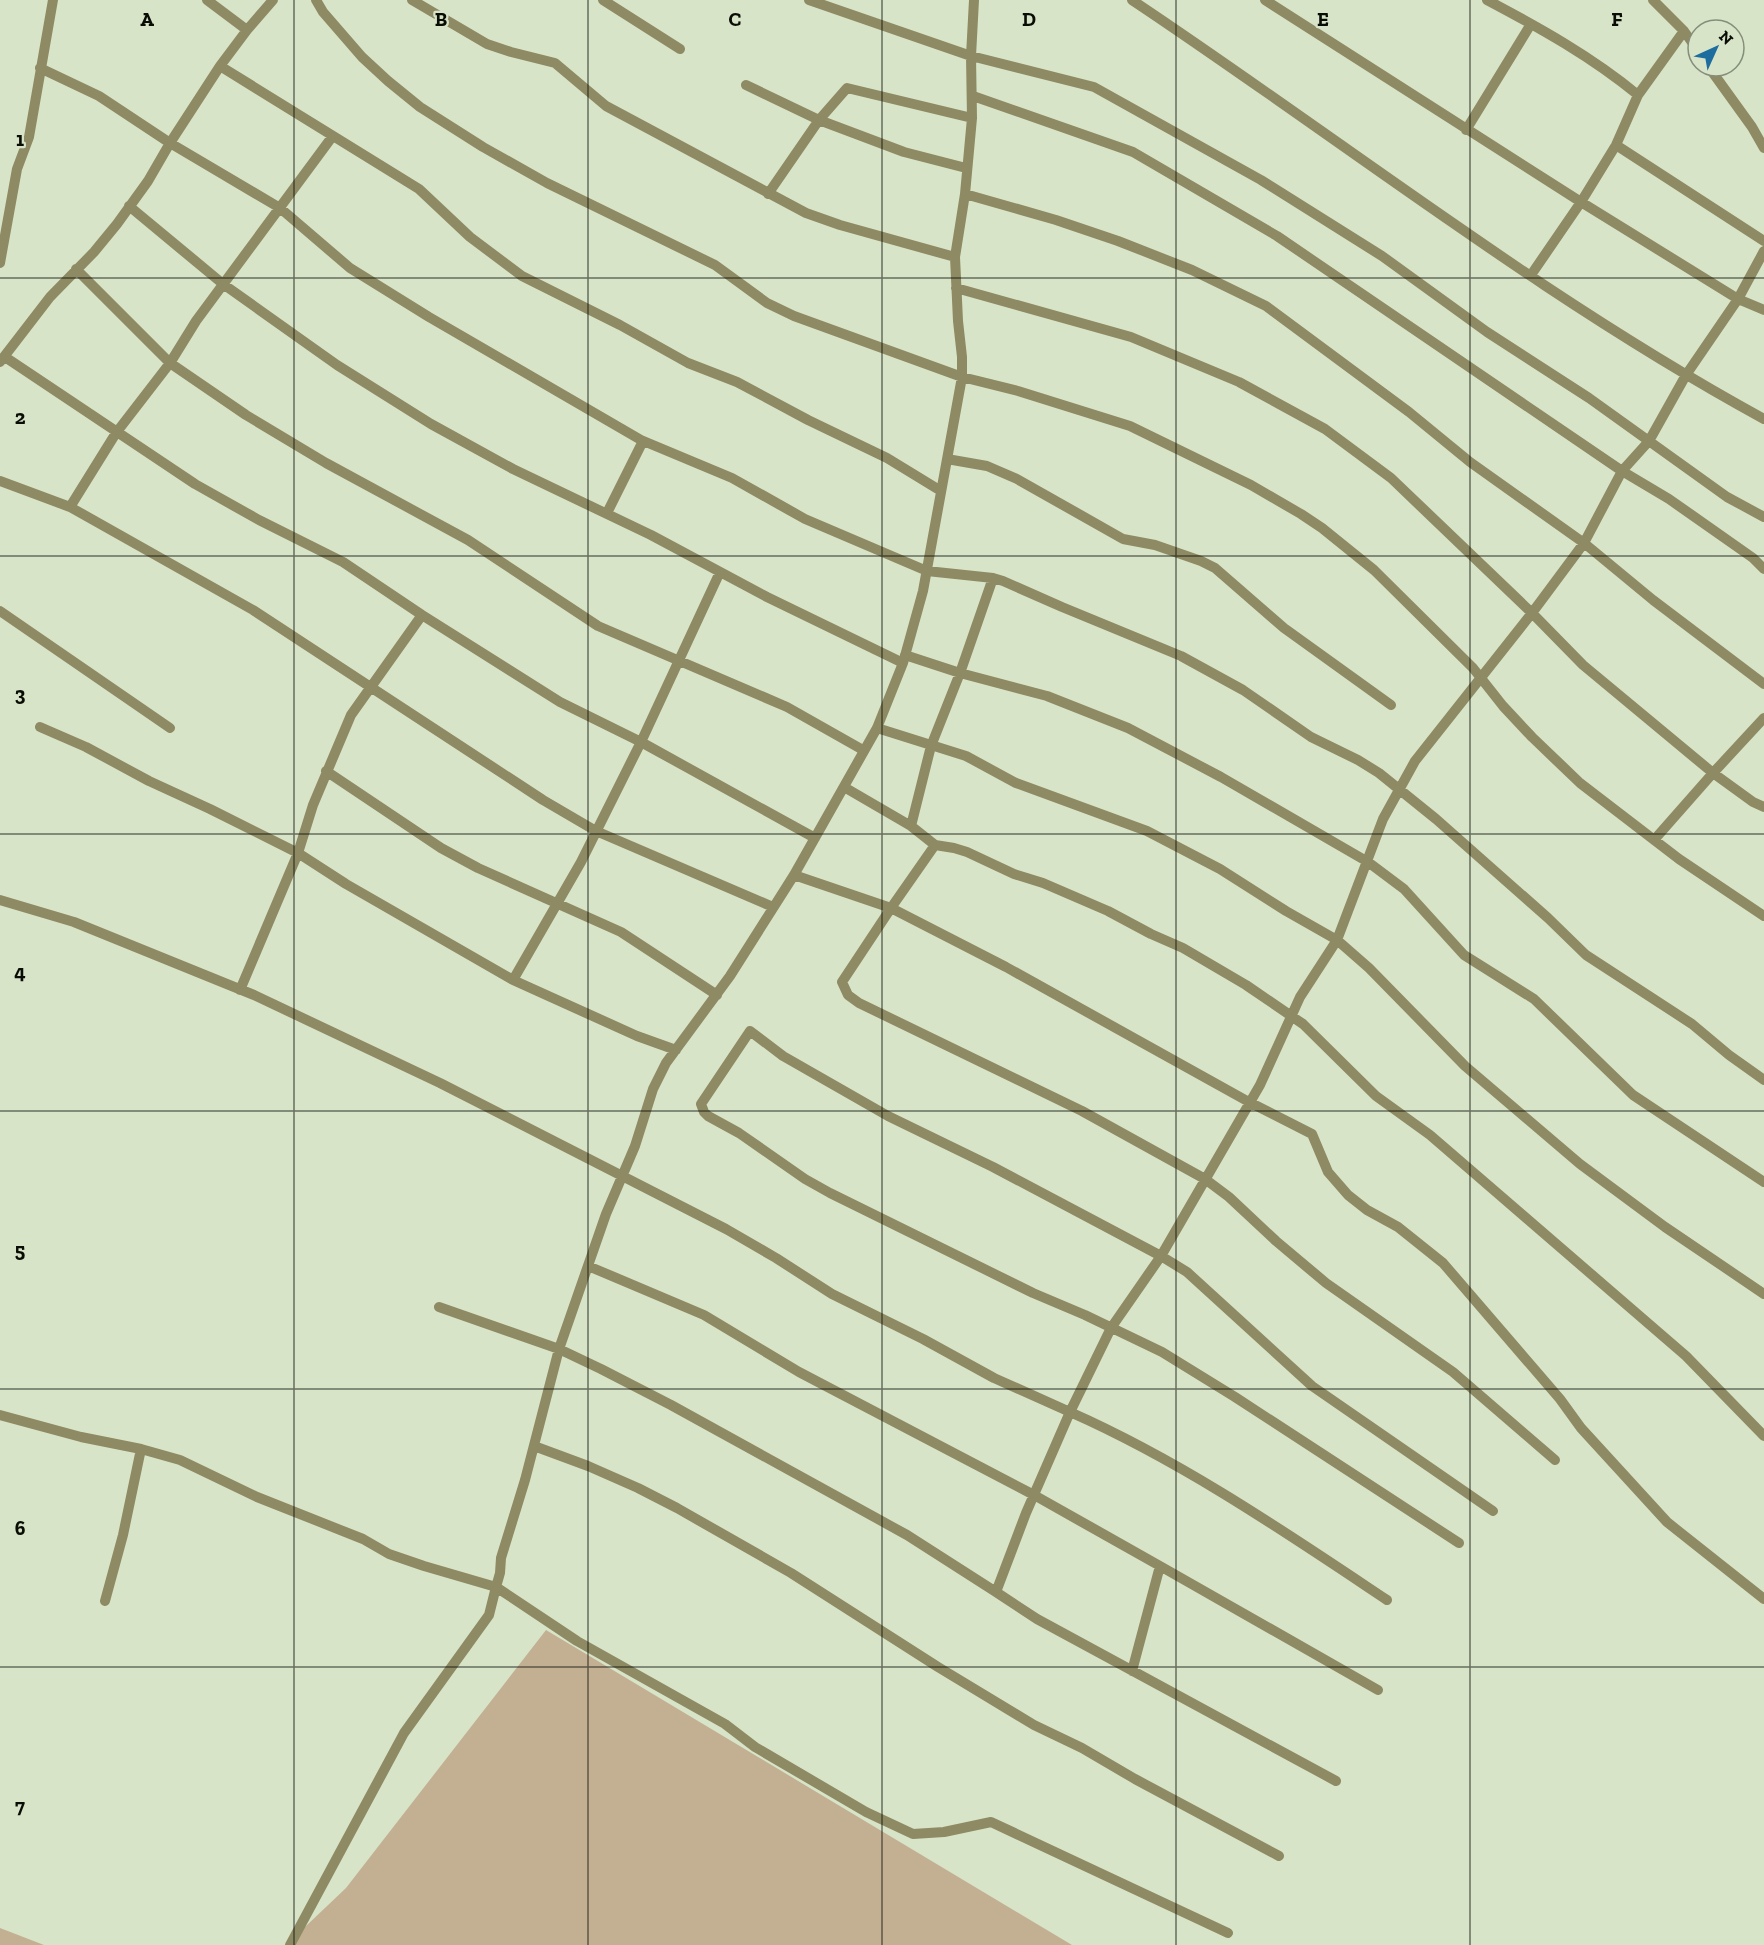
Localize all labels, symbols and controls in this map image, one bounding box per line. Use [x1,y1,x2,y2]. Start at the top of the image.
text: A [140,7,154,31]
text: B [435,7,447,31]
text: C [729,7,742,31]
text: D [1022,7,1036,31]
text: E [1317,7,1329,31]
text: F [1611,7,1623,31]
north arrow [1686,18,1746,78]
text: N [1715,27,1737,49]
text: 1 [16,127,24,151]
text: 2 [15,405,26,429]
text: 3 [15,682,26,706]
text: 4 [14,960,26,984]
text: 5 [15,1238,25,1262]
text: 6 [15,1516,26,1540]
text: 7 [15,1794,25,1818]

